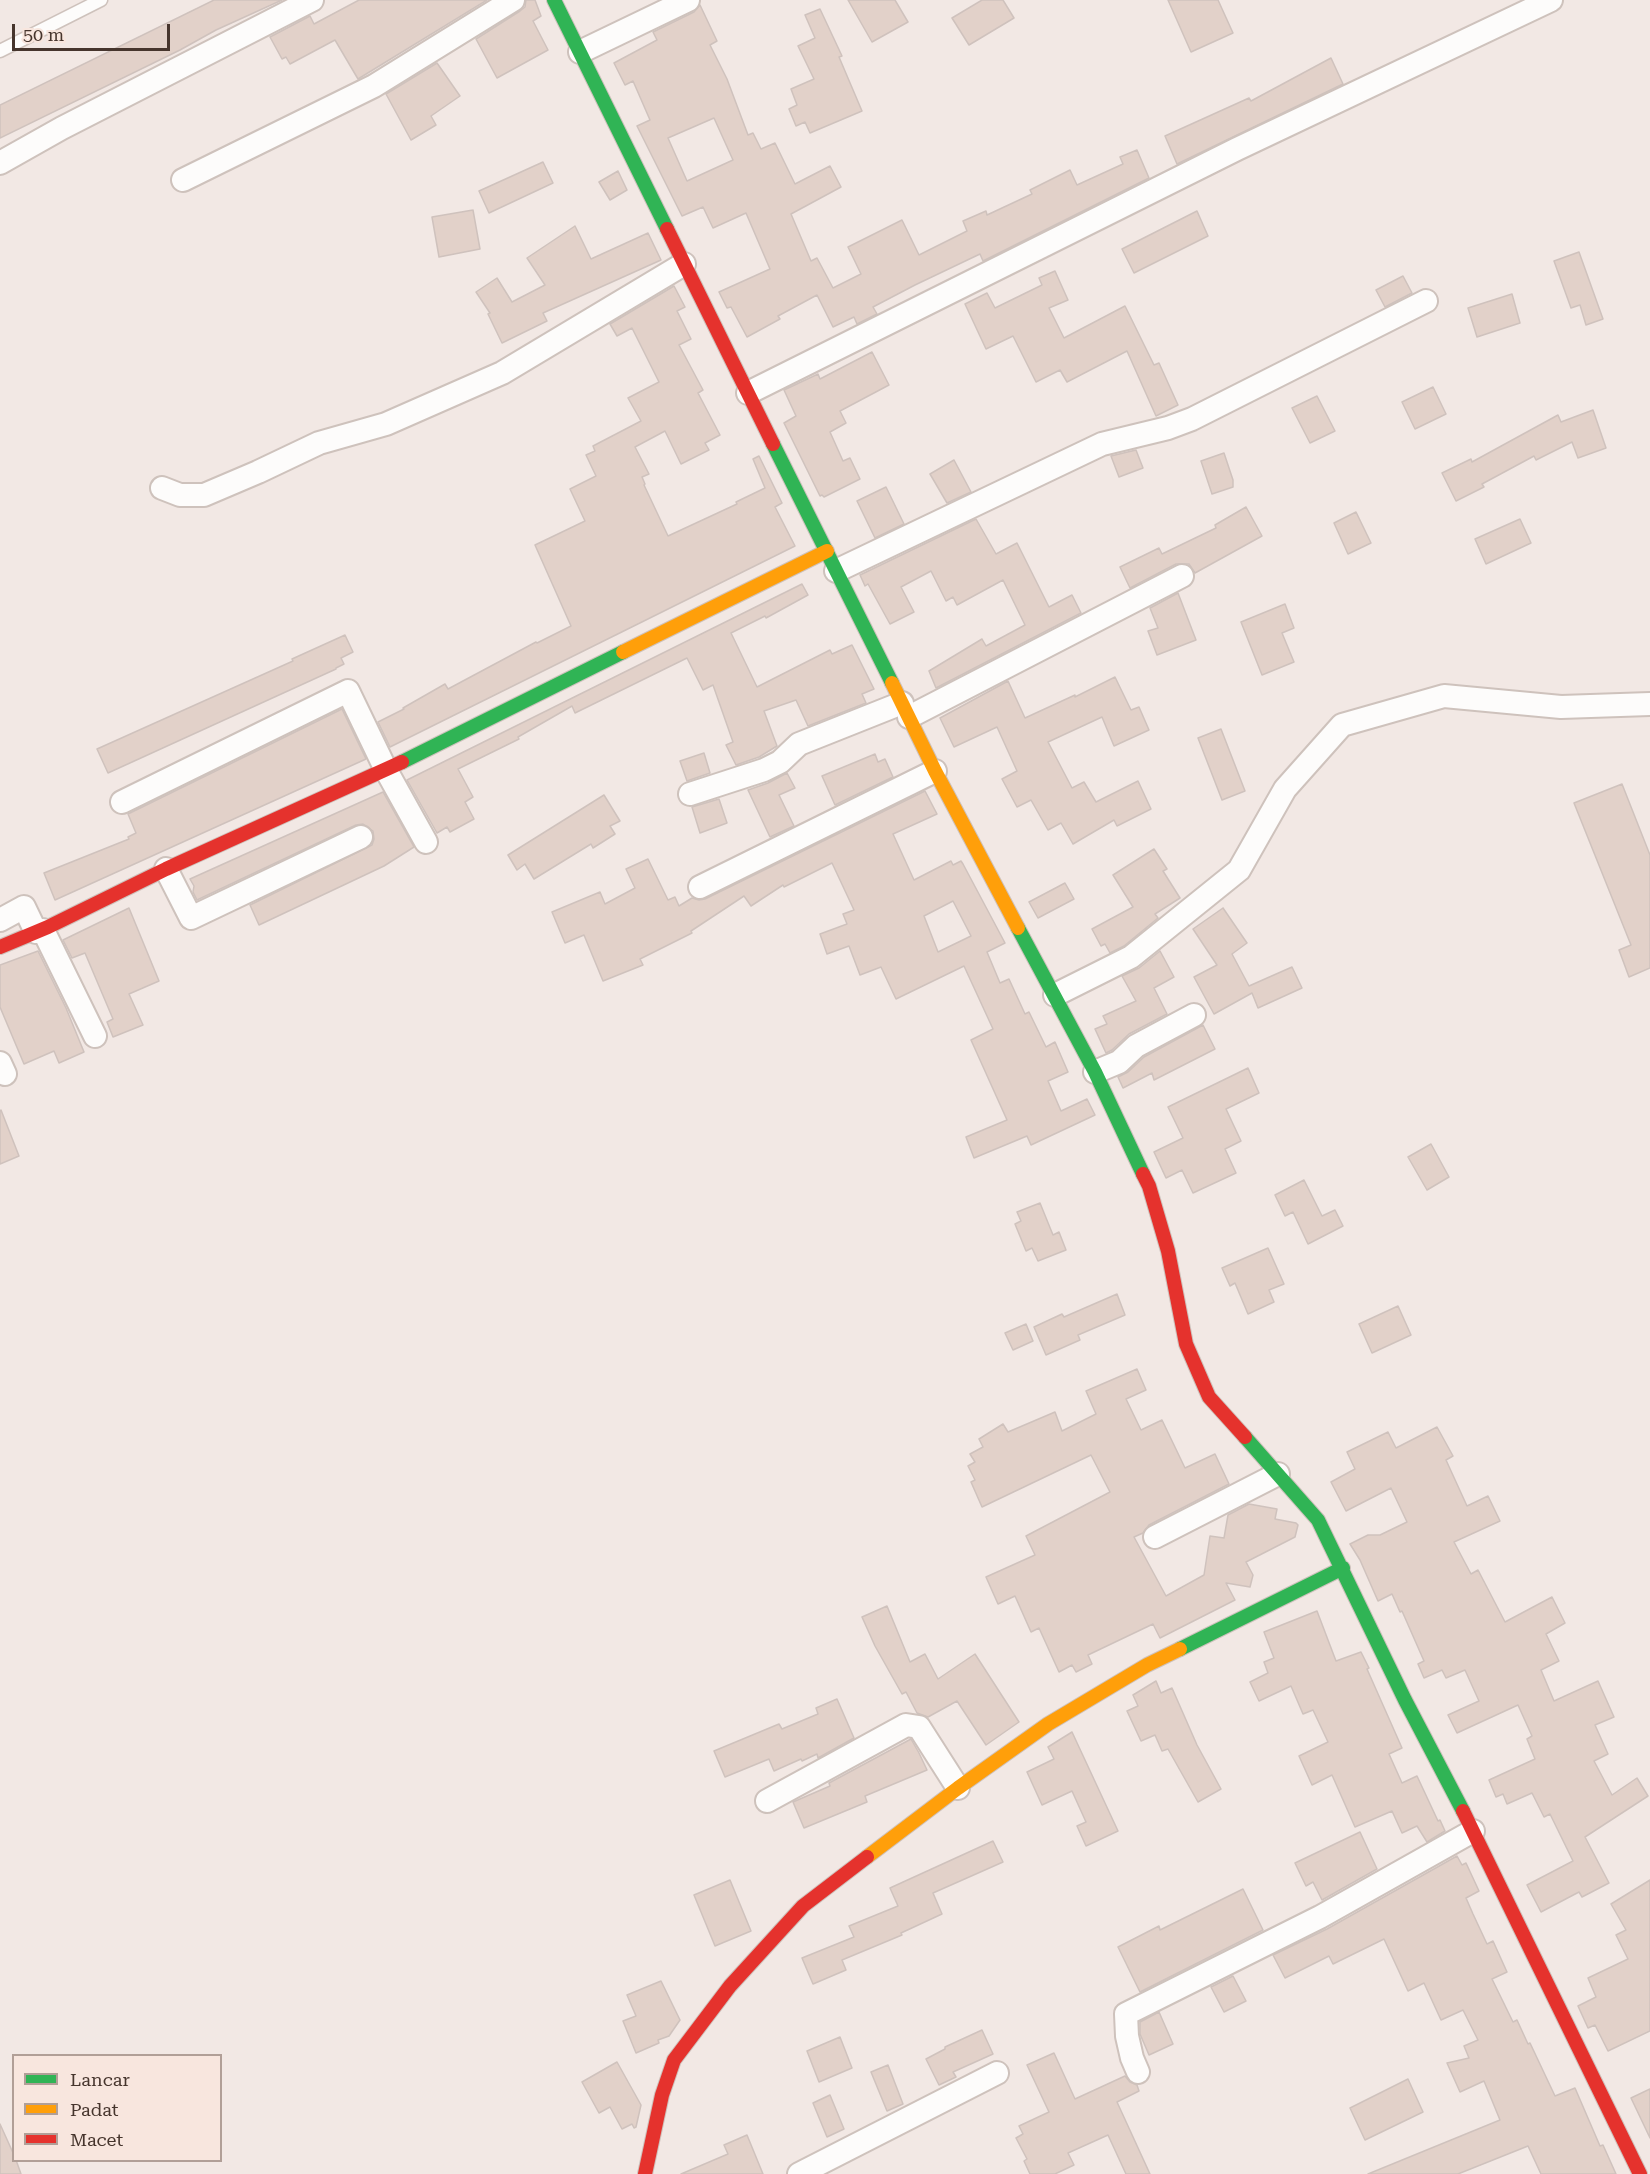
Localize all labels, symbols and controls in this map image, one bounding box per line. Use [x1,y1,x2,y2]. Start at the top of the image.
scale bar [15,12,172,50]
text: 50 m [23,24,64,45]
legend [12,2054,222,2162]
text: Lancar [70,2069,130,2090]
text: Padat [70,2099,119,2120]
text: Macet [70,2129,123,2150]

